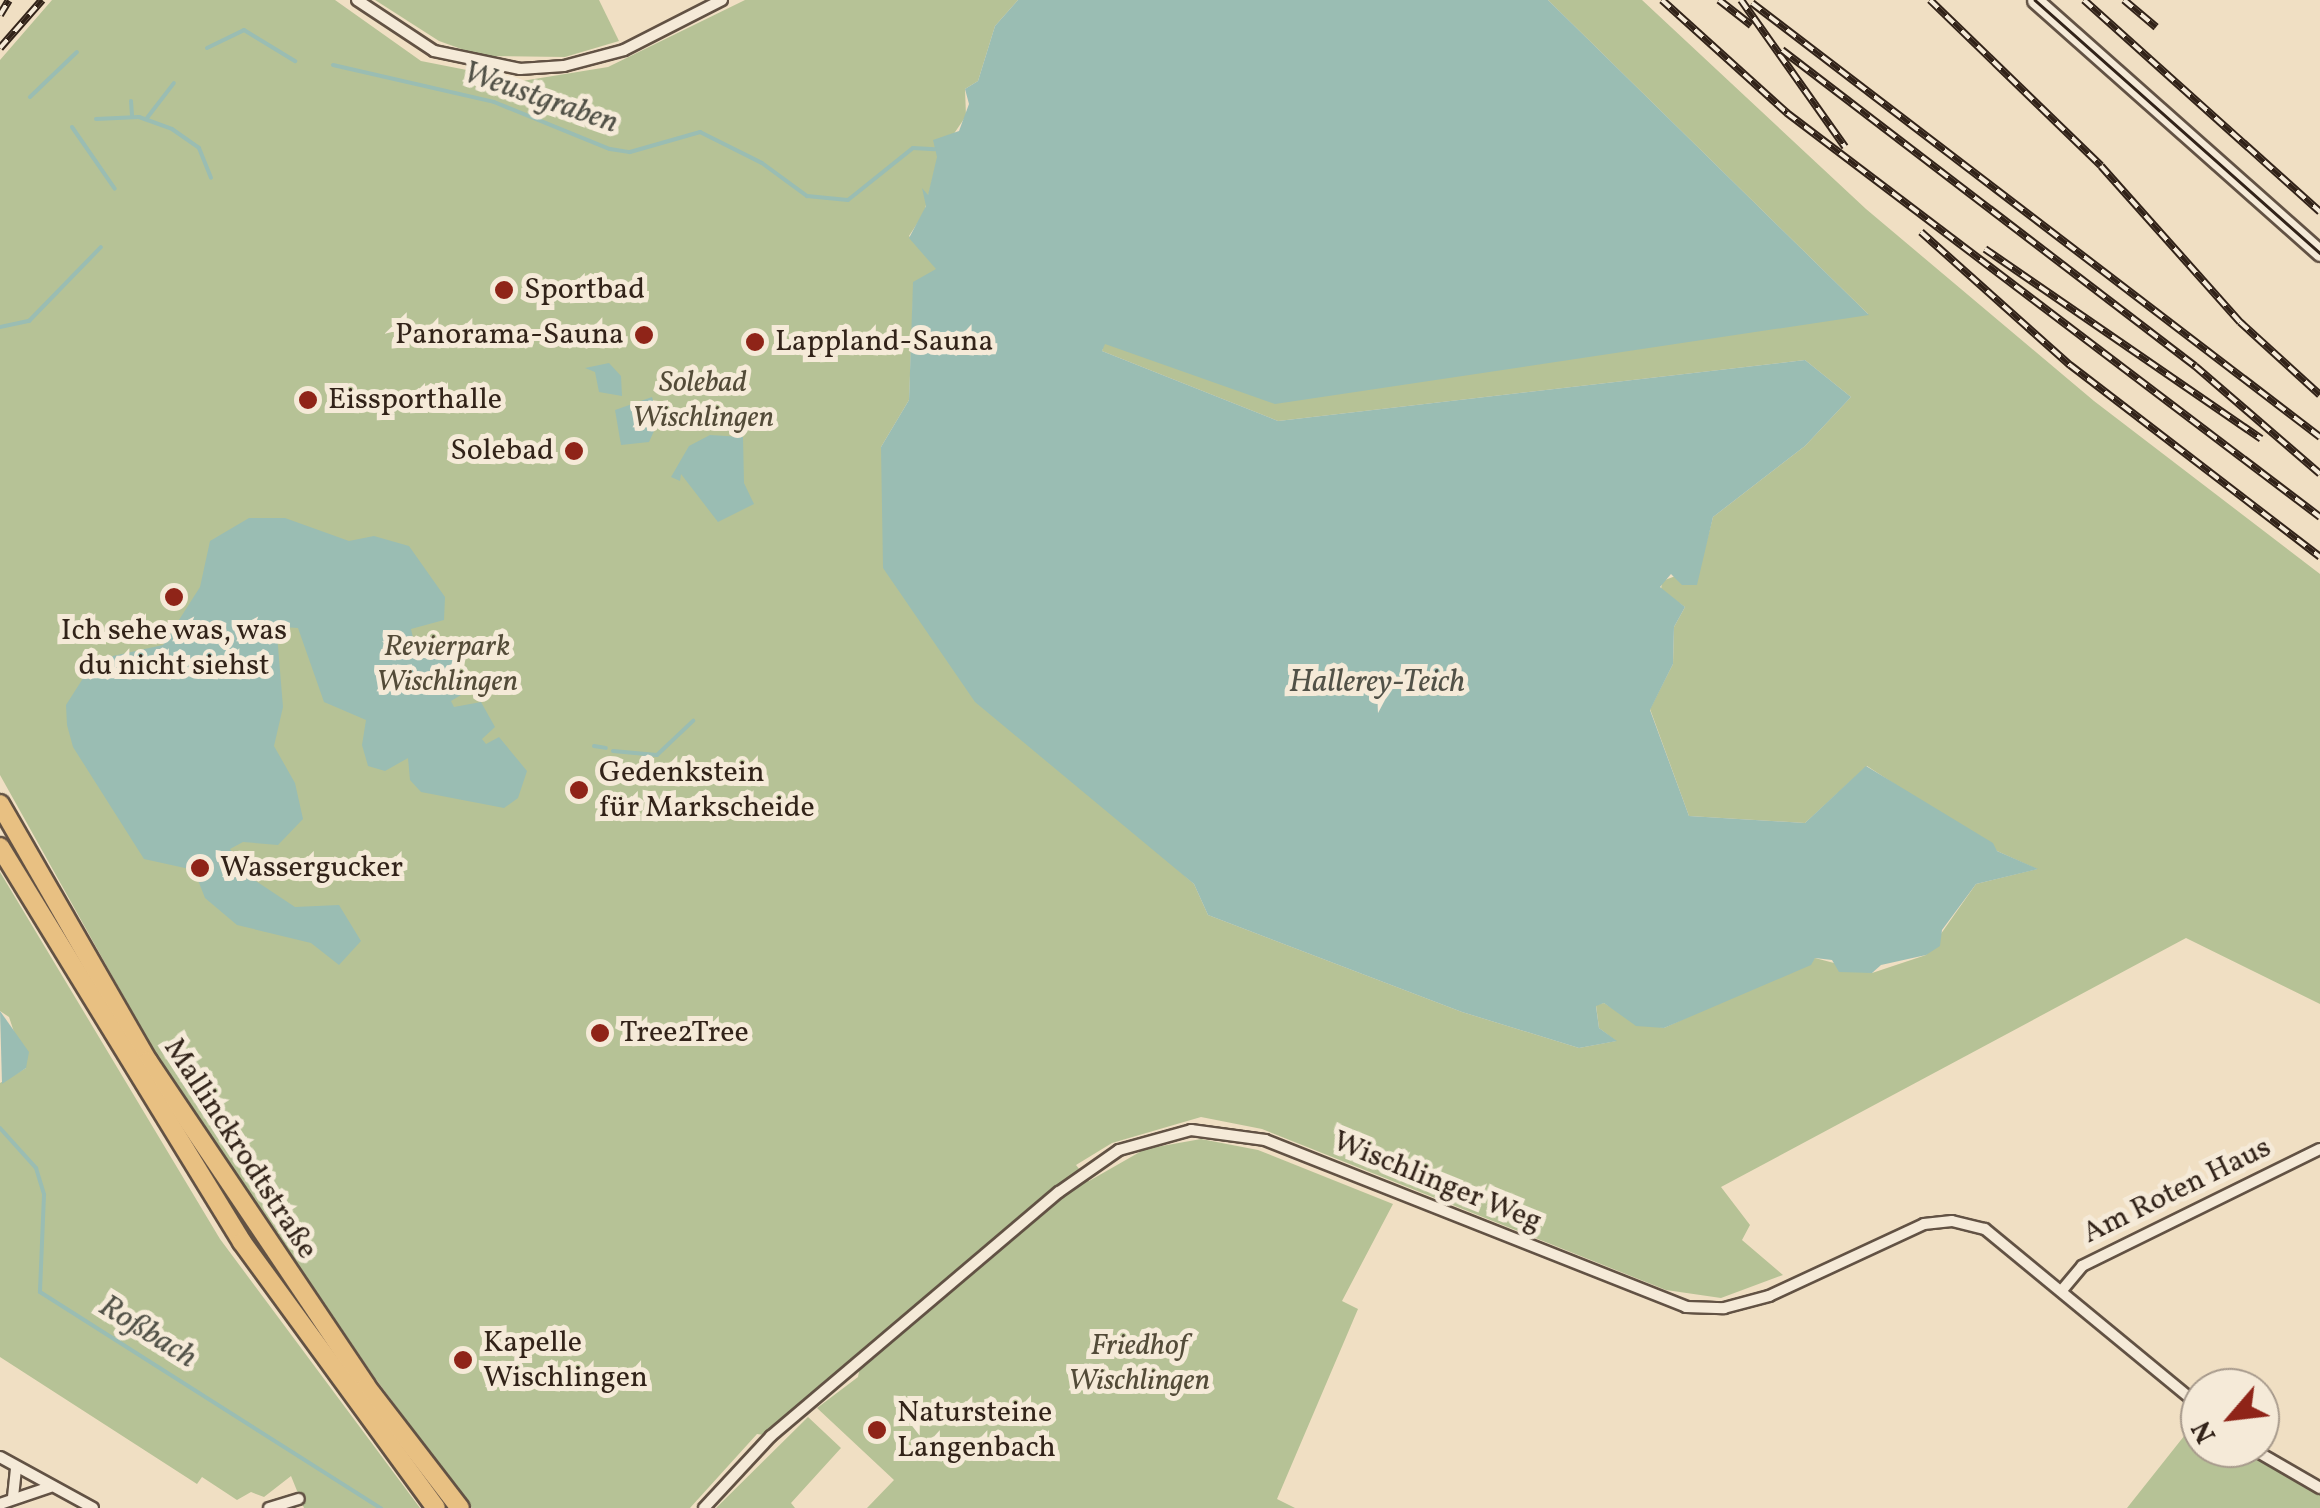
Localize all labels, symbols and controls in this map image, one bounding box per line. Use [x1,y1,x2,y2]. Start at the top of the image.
water label: Weustgraben [457,55,623,143]
place label: Sportbad [524,272,645,308]
marker: Sportbad [493,279,515,301]
place label: Panorama-Sauna [395,317,624,353]
marker: Panorama-Sauna [633,324,655,346]
place label: Lappland-Sauna [775,324,993,360]
marker: Lappland-Sauna [744,331,766,353]
park label: Solebad Wischlingen [632,365,774,436]
place label: Eissporthalle [328,382,502,418]
marker: Eissporthalle [297,389,319,411]
place label: Solebad [450,433,554,469]
marker: Solebad [563,440,585,462]
marker: Ich sehe was, was du nicht siehst [163,586,185,608]
place label: Ich sehe was, was du nicht siehst [60,613,288,684]
park label: Revierpark Wischlingen [376,629,518,700]
water label: Hallerey-Teich [1289,664,1465,702]
place label: Gedenkstein für Markscheide [599,755,815,826]
marker: Gedenkstein für Markscheide [568,779,590,801]
place label: Wassergucker [220,850,403,886]
marker: Wassergucker [189,857,211,879]
place label: Tree2Tree [620,1015,749,1051]
marker: Tree2Tree [589,1022,611,1044]
street label: Mallinckrodtstraße [155,1032,325,1266]
street label: Wischlinger Weg [1327,1124,1547,1240]
street label: Am Roten Haus [2077,1130,2277,1252]
water label: Roßbach [91,1288,203,1378]
place label: Kapelle Wischlingen [483,1325,648,1396]
park label: Friedhof Wischlingen [1068,1328,1210,1398]
marker: Kapelle Wischlingen [452,1349,474,1371]
north arrow [2180,1368,2280,1468]
place label: Natursteine Langenbach [897,1395,1056,1466]
text: N [2183,1413,2227,1450]
marker: Natursteine Langenbach [866,1419,888,1441]

